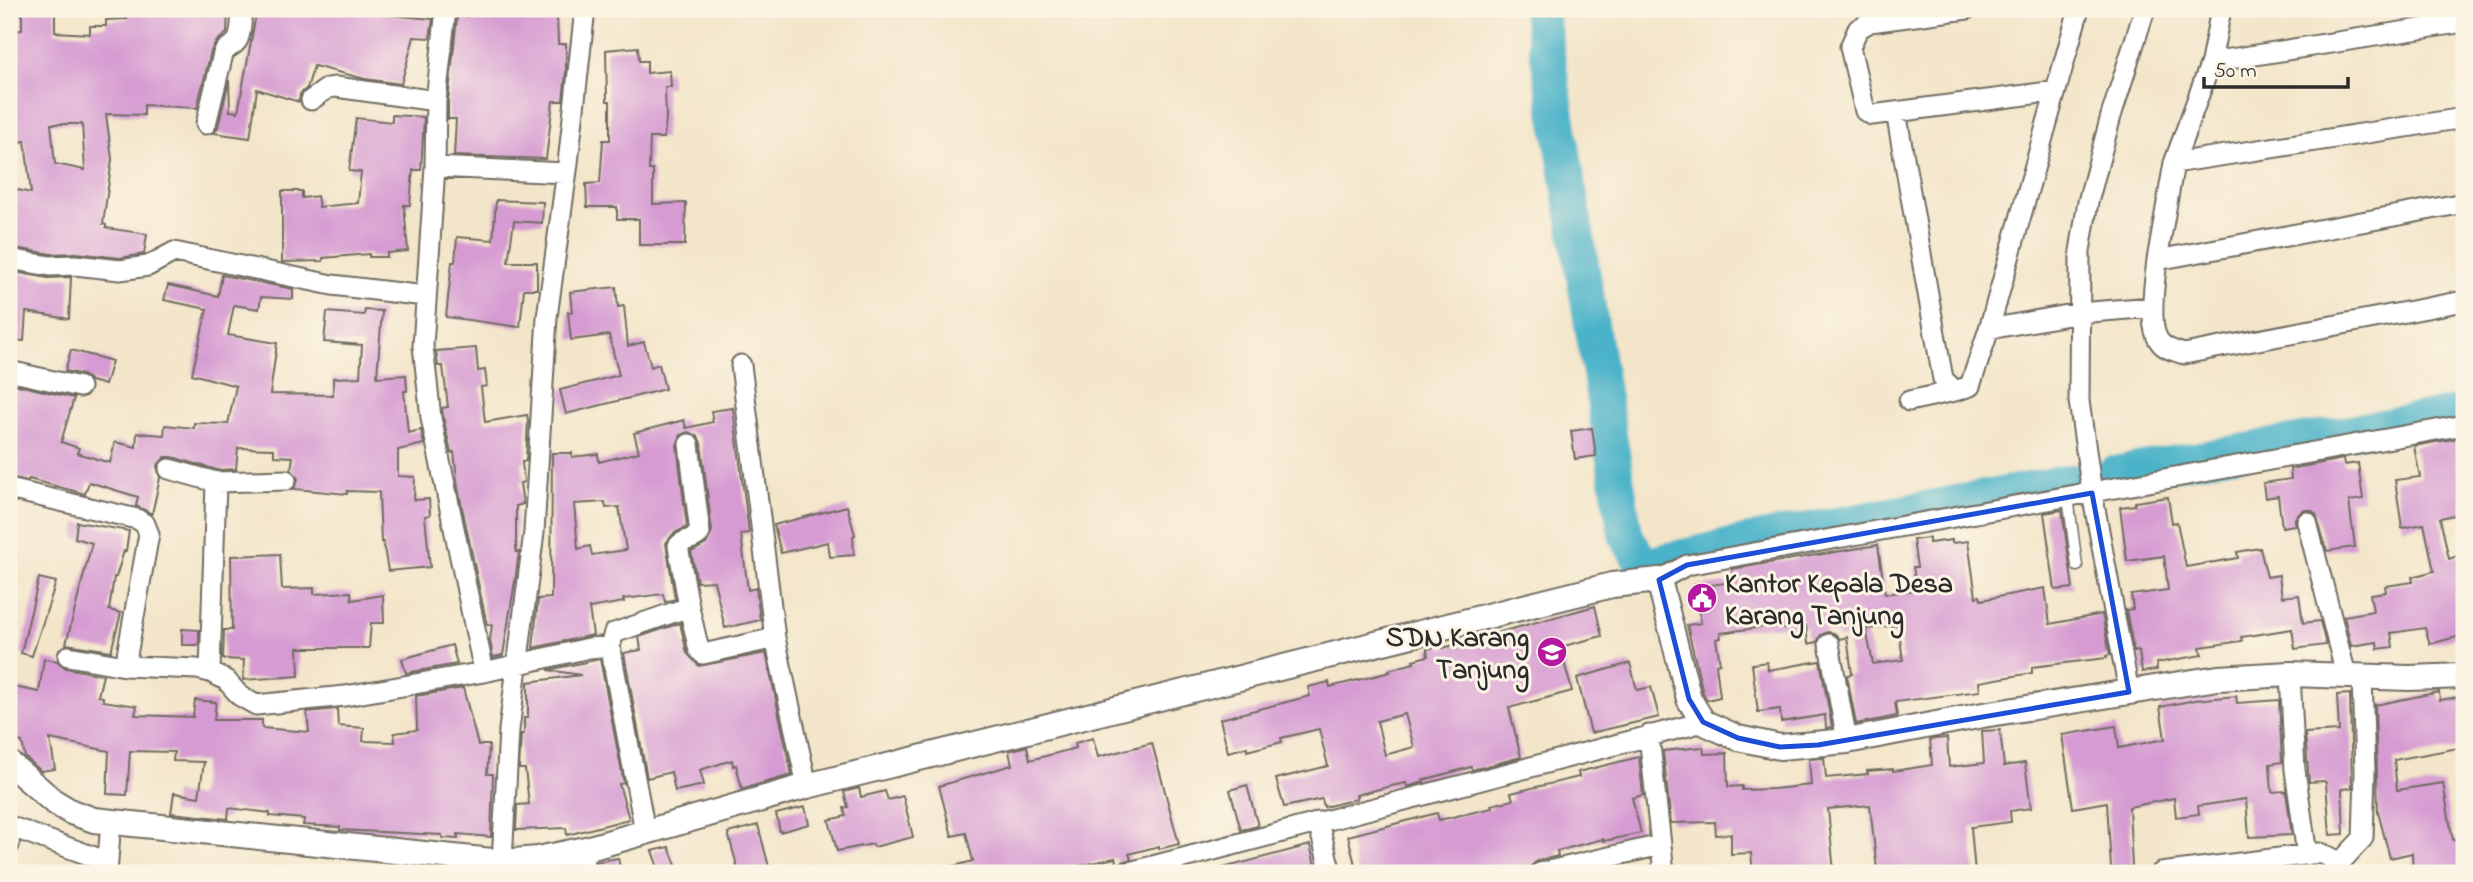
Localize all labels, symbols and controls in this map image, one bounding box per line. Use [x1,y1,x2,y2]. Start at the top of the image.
scale bar [2204,46,2347,90]
text: 50 m [2214,57,2257,87]
place label: Kantor Kepala Desa Karang Tanjung [1725,565,1953,639]
public building icon: Kantor Kepala Desa Karang Tanjung [1685,581,1719,615]
place label: SDN Karang Tanjung [1386,619,1529,693]
school or university icon: SDN Karang Tanjung [1535,635,1569,669]

